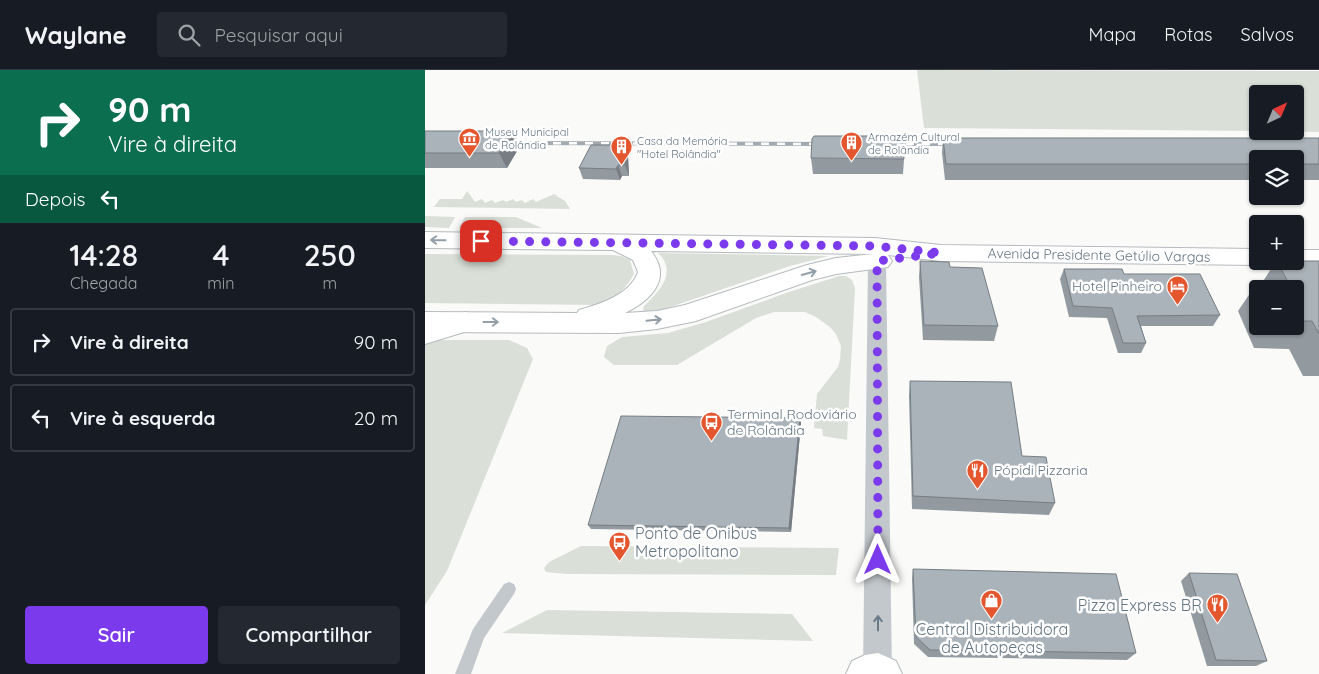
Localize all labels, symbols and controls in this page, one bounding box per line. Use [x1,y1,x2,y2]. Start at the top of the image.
search box [157,12,507,57]
text: Waylane [25,20,127,50]
icon: search [175,21,203,49]
text: Pesquisar aqui [215,23,343,47]
text: Mapa [1089,23,1136,46]
text: Rotas [1164,23,1213,46]
text: Salvos [1241,23,1294,46]
north arrow [1249,85,1304,140]
map controls [1249,85,1304,335]
text: 90 m [108,87,191,131]
icon: right [25,90,90,155]
place label: Museu Municipal de Rolândia [485,125,569,152]
museum icon: Museu Municipal de Rolândia [457,126,481,157]
text: Vire à direita [108,130,237,158]
place label: Armazém Cultural de Rolândia [868,130,960,157]
building icon: Armazém Cultural de Rolândia [840,131,864,162]
place label: Casa da Memória "Hotel Rolândia" [637,134,727,161]
building icon: Casa da Memória "Hotel Rolândia" [609,135,633,166]
button: layers [1249,150,1304,205]
icon: left [96,185,124,213]
text: Depois [25,187,86,211]
button: + [1249,215,1304,270]
pin [460,220,502,262]
icon: arrive [467,227,495,255]
text: 14:28 [69,236,138,274]
text: 4 [212,236,229,274]
text: 250 [304,236,356,274]
one-way arrow [430,236,446,245]
street label: Avenida Presidente Getúlio Vargas [987,244,1211,266]
one-way arrow [800,267,816,277]
text: Chegada [70,273,137,293]
text: min [207,273,235,293]
text: m [322,273,337,293]
hotel icon: Hotel Pinheiro [1166,274,1190,305]
place label: Hotel Pinheiro [1072,277,1162,295]
button: − [1249,280,1304,335]
one-way arrow [645,315,661,325]
one-way arrow [482,317,499,327]
icon: right [27,328,55,356]
text: Vire à direita [70,330,189,354]
text: 90 m [354,330,398,354]
icon: left [27,404,55,432]
place label: Terminal Rodoviário de Rolândia [727,405,857,439]
text: Vire à esquerda [70,406,215,430]
text: 20 m [354,406,398,430]
bus stop icon: Terminal Rodoviário de Rolândia [699,410,723,441]
restaurant icon: Pópidi Pizzaria [966,458,990,489]
place label: Pópidi Pizzaria [994,461,1088,479]
place label: Ponto de Onibus Metropolitano [635,523,757,561]
bus stop icon: Ponto de Onibus Metropolitano [607,530,631,561]
position arrow [851,533,903,585]
shop icon: Central Distribuidora de Autopeças [980,588,1004,619]
restaurant icon: Pizza Express BR [1206,593,1230,624]
place label: Pizza Express BR [1078,595,1202,615]
button: Sair [25,606,208,664]
button: Compartilhar [218,606,400,664]
one-way arrow [873,616,883,632]
place label: Central Distribuidora de Autopeças [916,619,1068,657]

